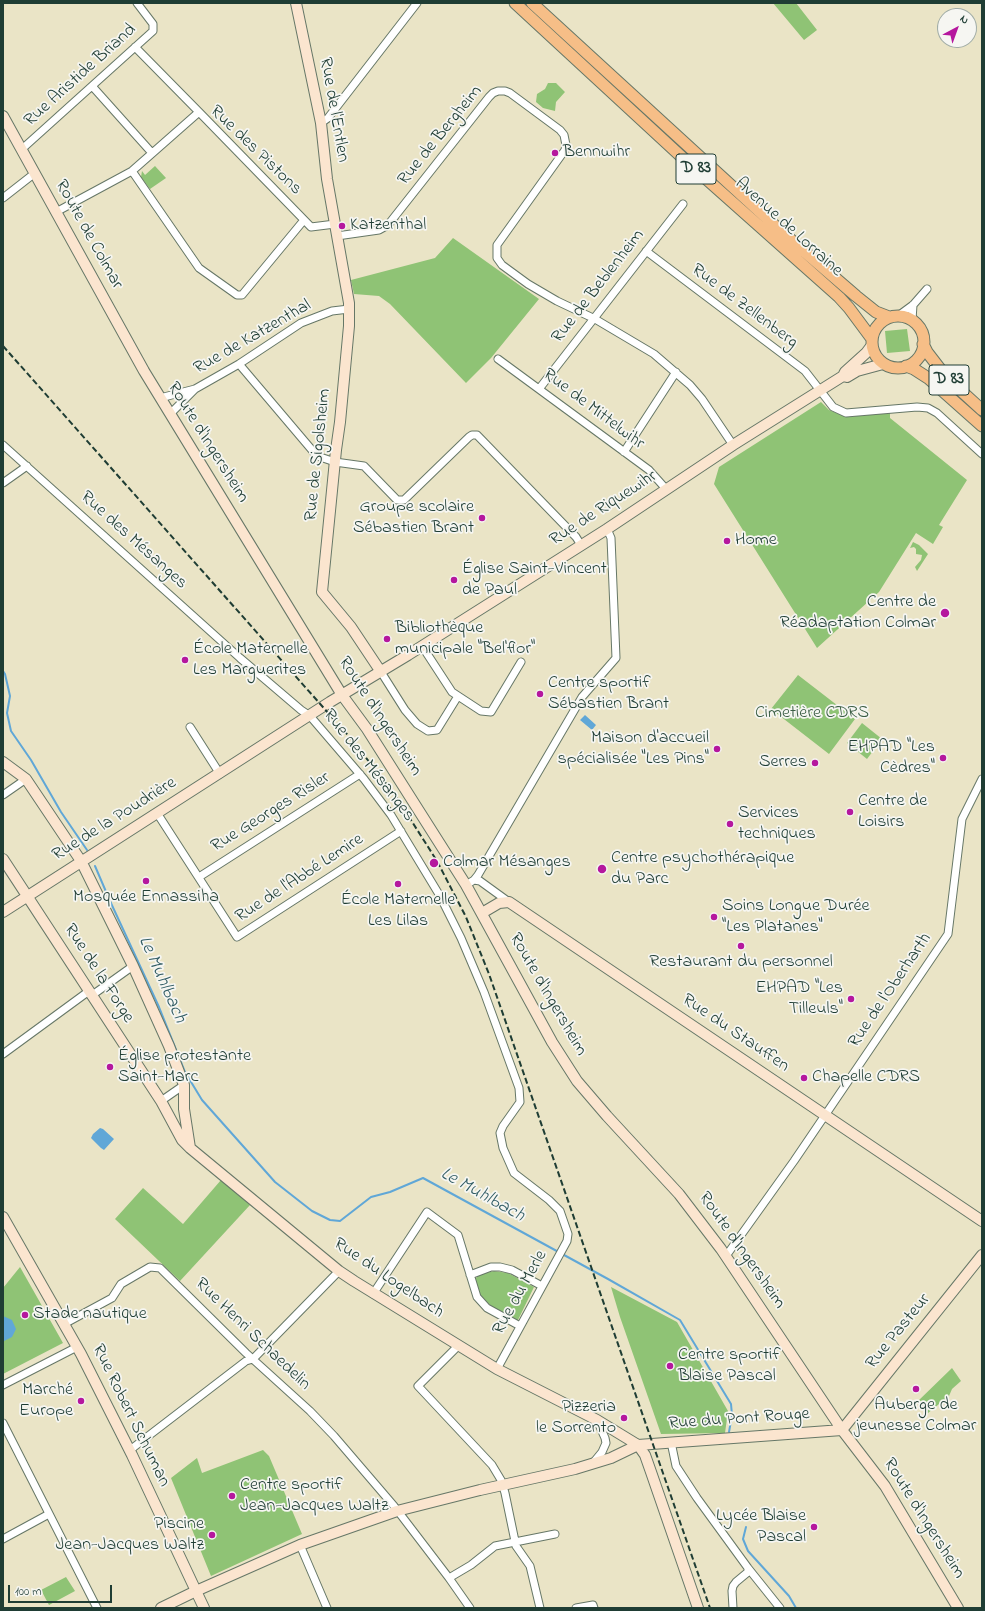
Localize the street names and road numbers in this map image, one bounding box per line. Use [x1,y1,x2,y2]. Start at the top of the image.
street label: Rue Aristide Briand [20,20,142,132]
street label: Rue de l'Entlen [313,56,353,164]
street label: Rue de Bergheim [394,82,488,190]
street label: Rue des Pistons [204,102,306,200]
road number: D 83 [676,154,716,184]
street label: Avenue de Lorraine [729,174,847,282]
street label: Route de Colmar [49,176,127,294]
street label: Rue de Beblenheim [548,226,650,348]
street label: Rue de Zellenberg [686,260,802,354]
street label: Rue de Katzenthal [191,296,315,380]
street label: Rue de Mittelwihr [538,365,648,455]
road number: D 83 [929,365,969,395]
street label: Route d'Ingersheim [161,379,253,507]
street label: Rue de Sigolsheim [301,388,337,522]
street label: Rue de Riquewihr [546,466,662,552]
street label: Rue des Mésanges [75,487,191,595]
street label: Route d'Ingersheim [332,653,426,781]
street label: Rue des Mésanges [317,706,419,826]
street label: Rue Georges Risler [208,768,334,858]
street label: Rue de la Poudrière [49,773,181,867]
street label: Rue de l'Abbé Lemire [232,830,368,928]
street label: Rue de la Forge [58,920,138,1028]
street label: Route d'Ingersheim [503,930,591,1060]
street label: Rue de l'Oberharth [845,930,937,1052]
street label: Rue du Stauffen [677,990,793,1078]
street label: Route d'Ingersheim [693,1188,789,1314]
street label: Rue du Logelbach [329,1234,447,1324]
street label: Rue du Merle [489,1247,553,1339]
street label: Rue Henri Schaedelin [190,1274,314,1396]
street label: Rue Pasteur [862,1290,936,1374]
street label: Rue Robert Schuman [86,1341,174,1491]
street label: Rue du Pont Rouge [668,1404,810,1436]
street label: Route d'Ingersheim [877,1455,969,1583]

